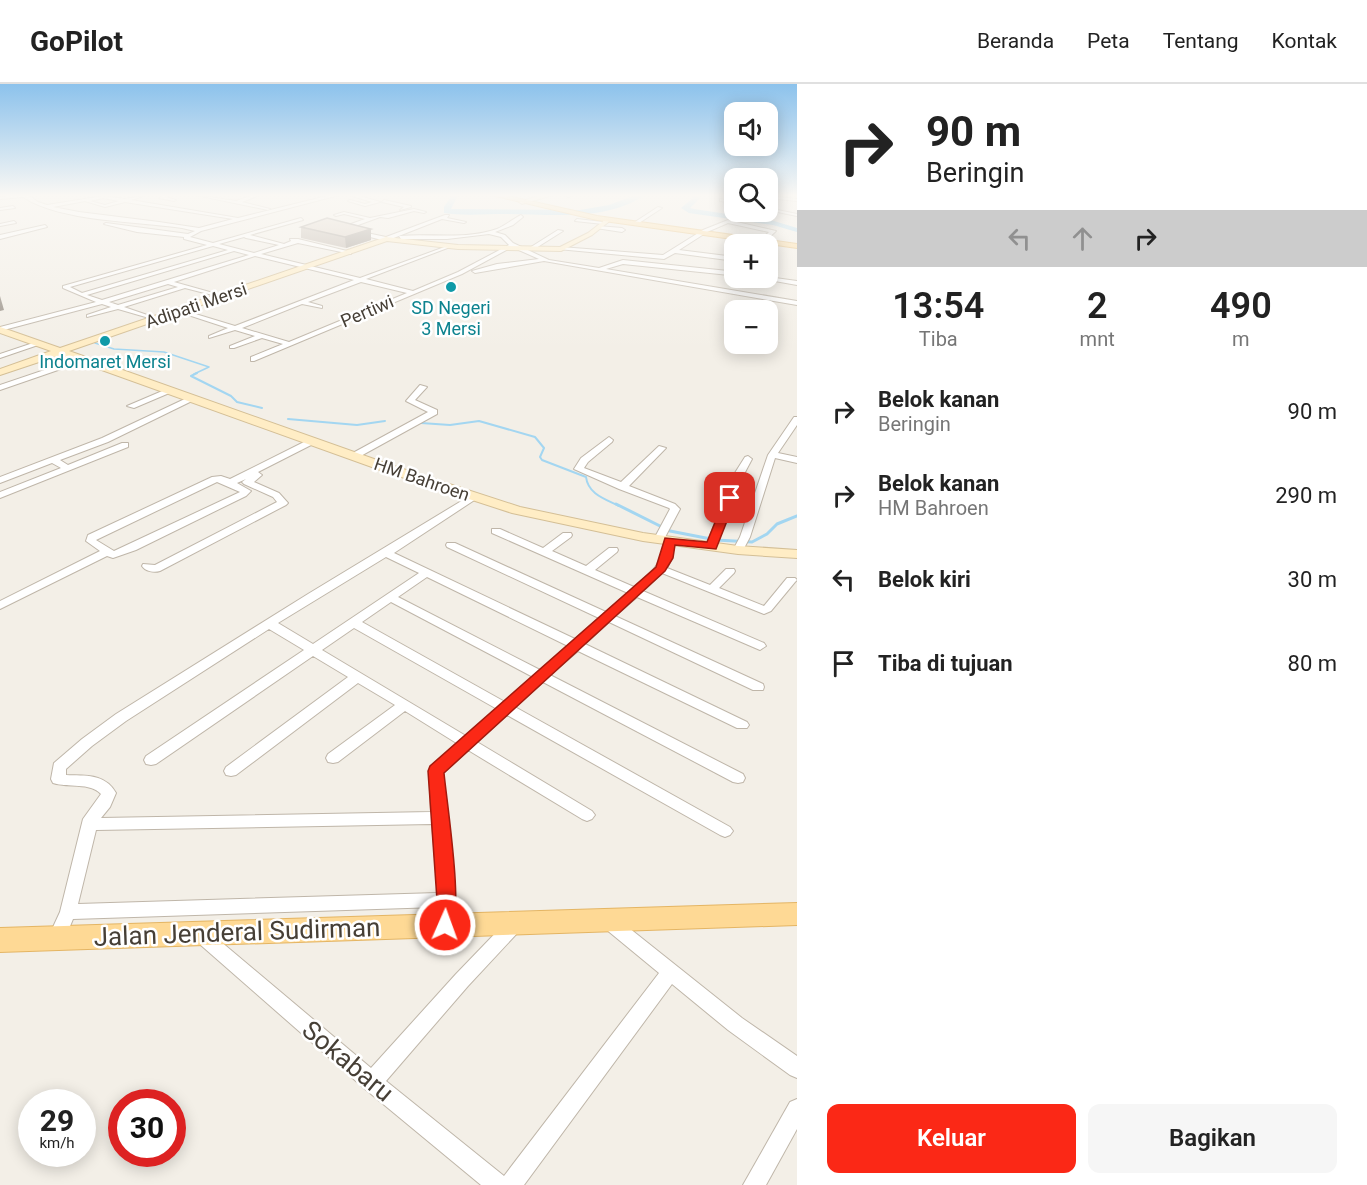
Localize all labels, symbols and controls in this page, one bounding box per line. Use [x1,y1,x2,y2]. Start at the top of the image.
text: GoPilot [30,25,123,58]
text: Beranda [977,29,1054,53]
text: Peta [1087,29,1130,53]
text: Tentang [1163,29,1239,53]
text: Kontak [1272,29,1337,53]
map controls [724,102,778,354]
button: sound [724,102,778,156]
text: 90 m [926,107,1021,156]
icon: right [827,108,905,186]
text: Beringin [926,157,1024,189]
button: search [724,168,778,222]
icon: left [1003,222,1036,255]
icon: ahead [1066,222,1099,255]
icon: right [1129,222,1162,255]
button: + [724,234,778,288]
street label: Adipati Mersi [142,278,250,332]
marker: SD Negeri 3 Mersi [444,280,458,294]
text: 13:54 [892,285,984,327]
text: 2 [1087,285,1107,327]
text: 490 [1210,285,1272,327]
street label: Pertiwi [337,290,397,332]
place label: SD Negeri 3 Mersi [411,297,491,339]
button: − [724,300,778,354]
text: Tiba [919,327,958,351]
text: mnt [1080,327,1115,351]
text: m [1232,327,1250,351]
marker: Indomaret Mersi [98,334,112,348]
place label: Indomaret Mersi [39,351,171,372]
text: Belok kanan [878,387,999,412]
icon: right [827,395,860,428]
text: 90 m [1288,399,1337,424]
text: Beringin [878,412,951,436]
street label: HM Bahroen [371,453,473,505]
text: Belok kanan [878,471,999,496]
pin [704,472,755,523]
icon: right [827,479,860,512]
icon: arrive [713,481,746,514]
text: 290 m [1275,483,1337,508]
text: HM Bahroen [878,496,989,520]
icon: left [827,563,860,596]
text: Belok kiri [878,567,971,592]
text: 30 m [1288,567,1337,592]
icon: arrive [827,647,860,680]
text: Tiba di tujuan [878,651,1013,676]
text: 80 m [1288,651,1337,676]
position arrow [413,893,477,957]
street label: Jalan Jenderal Sudirman [93,912,381,952]
street label: Sokabaru [296,1014,400,1108]
speed limit sign: 30 [108,1089,186,1167]
text: 29 [40,1103,74,1138]
button: Keluar [827,1104,1076,1173]
button: Bagikan [1088,1104,1337,1173]
text: km/h [39,1134,75,1152]

